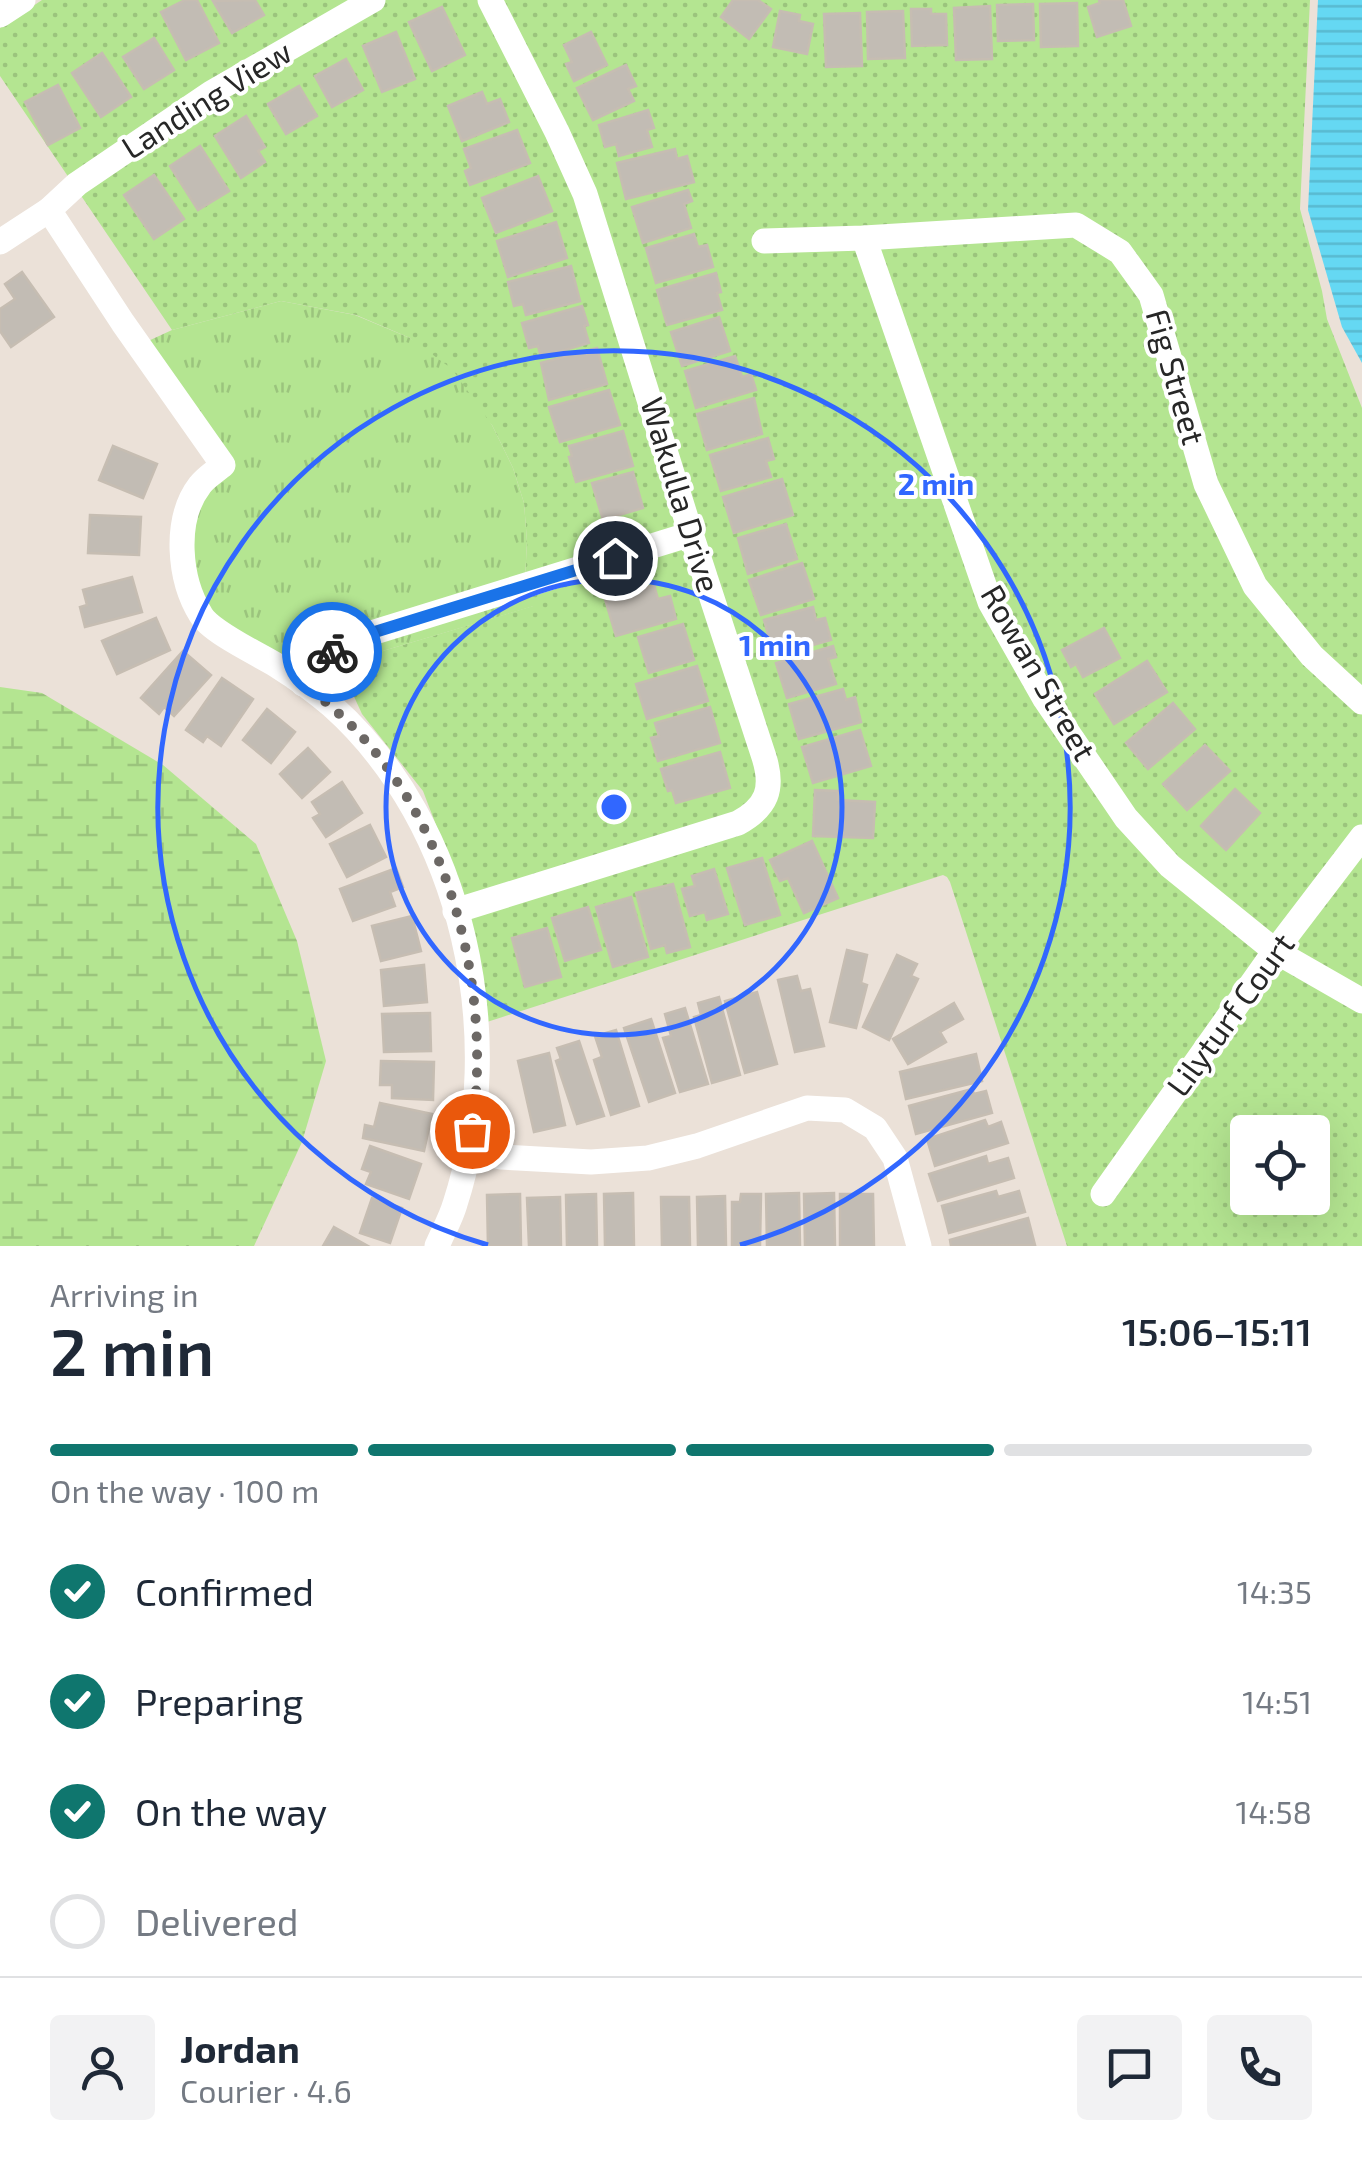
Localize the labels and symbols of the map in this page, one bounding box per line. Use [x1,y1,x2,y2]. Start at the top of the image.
street label: Landing View [114,31,298,165]
street label: Fig Street [1139,304,1214,449]
street label: Wakulla Drive [634,392,730,596]
text: 2 min [898,465,974,501]
pin [573,516,658,601]
street label: Rowan Street [974,578,1105,766]
courier [282,602,382,702]
text: 1 min [739,626,811,662]
centre of rings [596,789,632,825]
street label: Lilyturf Court [1158,925,1301,1103]
pin [430,1089,515,1174]

